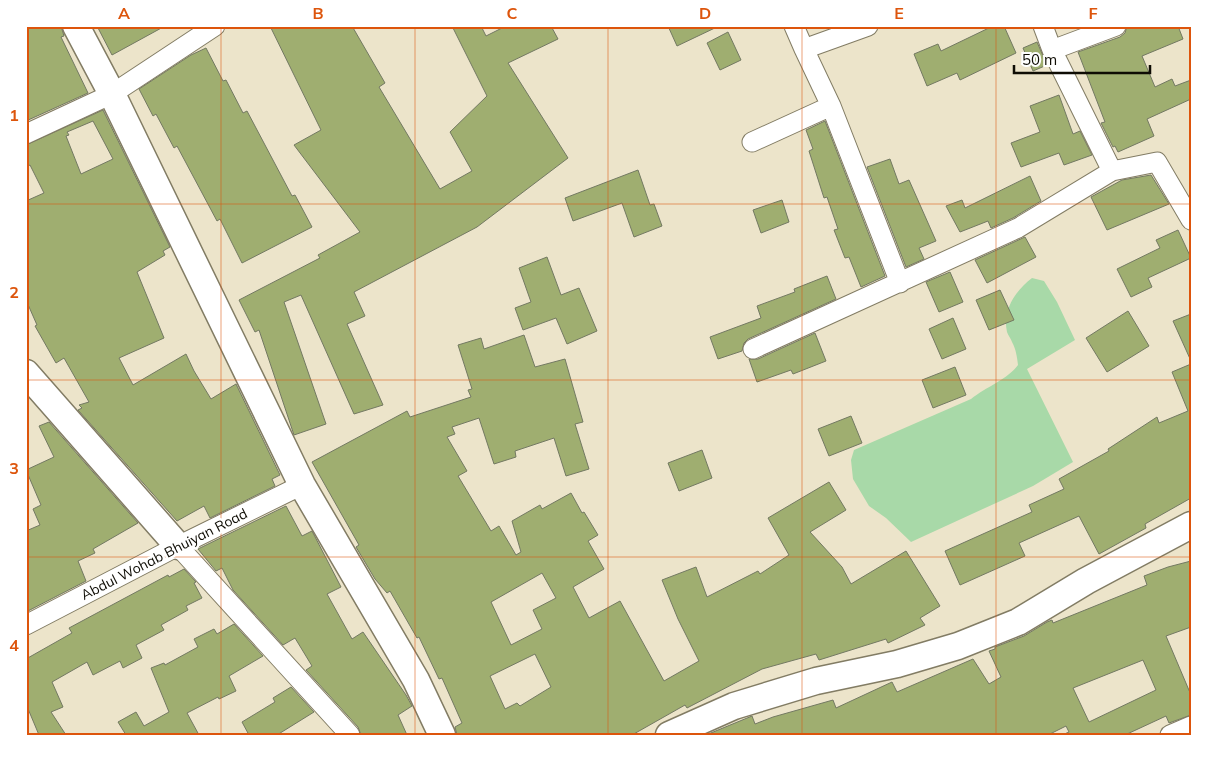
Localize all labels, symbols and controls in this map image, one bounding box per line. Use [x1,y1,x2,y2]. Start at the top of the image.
text: A [118,3,130,23]
text: B [312,3,324,23]
text: C [507,3,518,23]
text: D [699,3,711,23]
text: E [894,3,904,23]
text: F [1088,3,1098,23]
scale bar [1014,42,1151,74]
text: 50 m [1022,50,1057,69]
text: 1 [9,105,19,125]
text: 2 [9,282,19,302]
text: 3 [9,458,19,478]
street label: Abdul Wohab Bhuiyan Road [78,504,250,604]
text: 4 [9,635,19,655]

